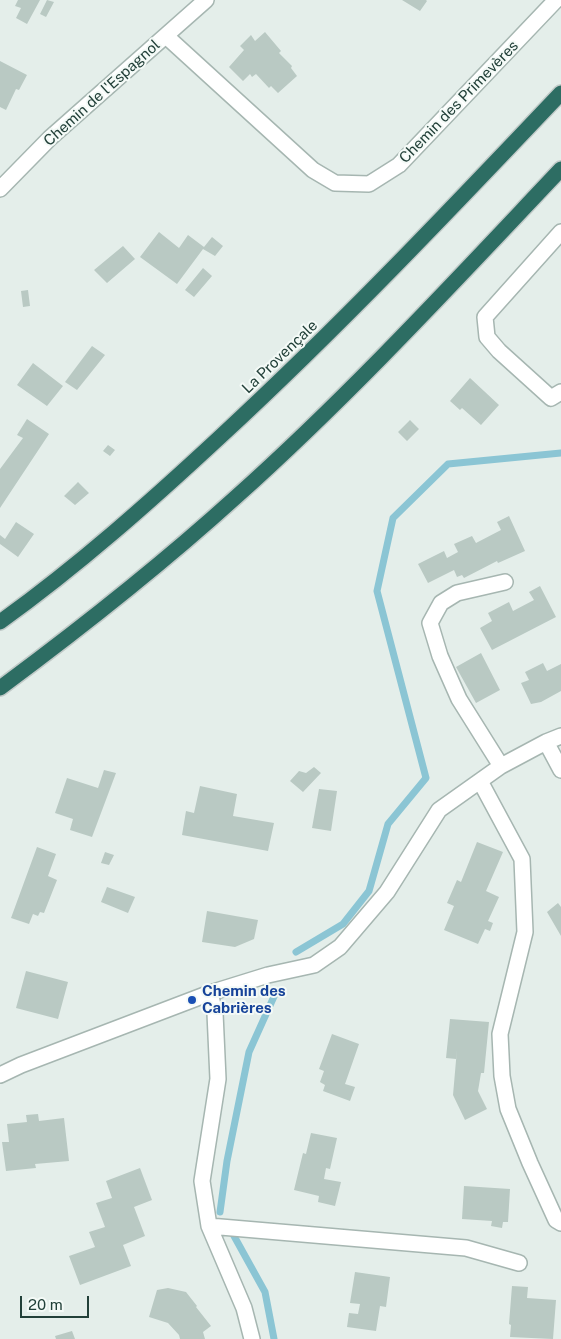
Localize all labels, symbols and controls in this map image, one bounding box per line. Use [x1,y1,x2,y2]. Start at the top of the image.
street label: Chemin de l'Espagnol [40,36,164,150]
street label: Chemin des Primevères [396,37,522,167]
street label: La Provençale [239,317,321,397]
place label: Chemin des Cabrières [202,982,286,1017]
marker: Chemin des Cabrières [186,994,198,1006]
scale bar [22,1286,91,1318]
text: 20 m [28,1296,63,1313]

